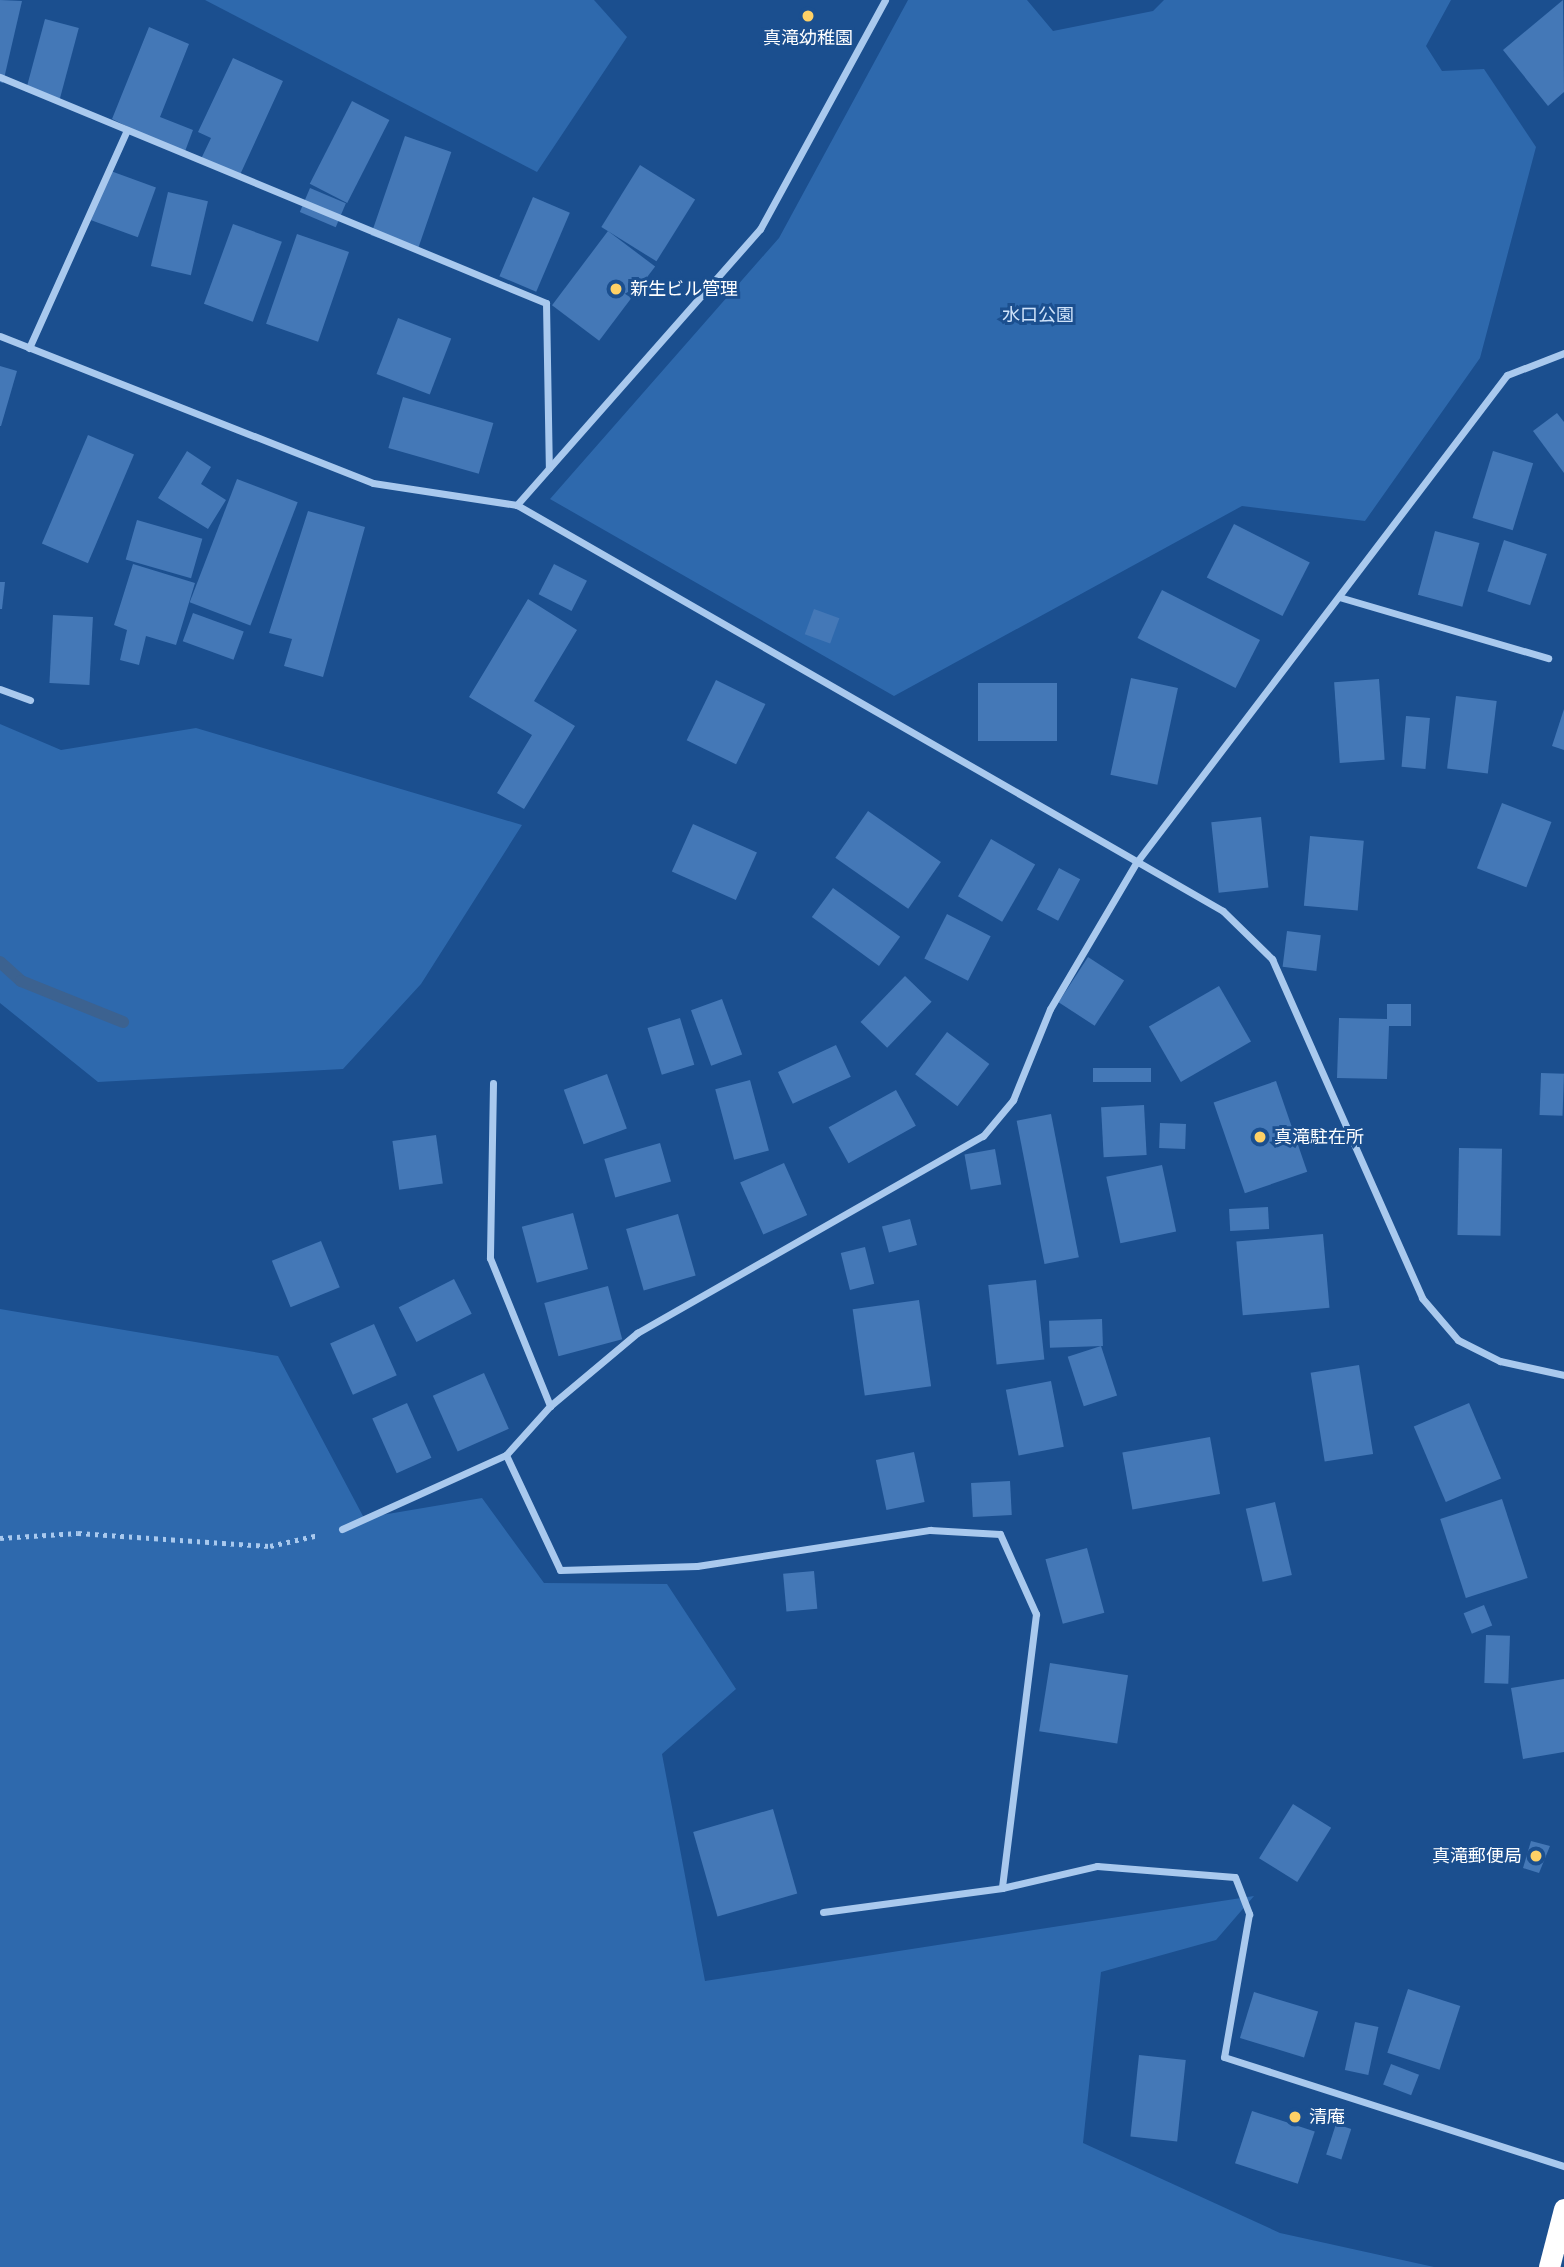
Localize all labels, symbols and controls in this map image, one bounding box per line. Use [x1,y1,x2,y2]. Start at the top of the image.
marker: 真滝幼稚園 [800,8,816,24]
place label: 真滝幼稚園 [763,27,853,49]
place label: 新生ビル管理 [630,278,738,300]
marker: 新生ビル管理 [608,281,624,297]
park label: 水口公園 [1002,304,1074,326]
place label: 真滝駐在所 [1274,1126,1364,1148]
marker: 真滝駐在所 [1252,1129,1268,1145]
place label: 真滝郵便局 [1432,1845,1522,1867]
marker: 真滝郵便局 [1528,1848,1544,1864]
place label: 清庵 [1309,2106,1345,2128]
marker: 清庵 [1287,2109,1303,2125]

